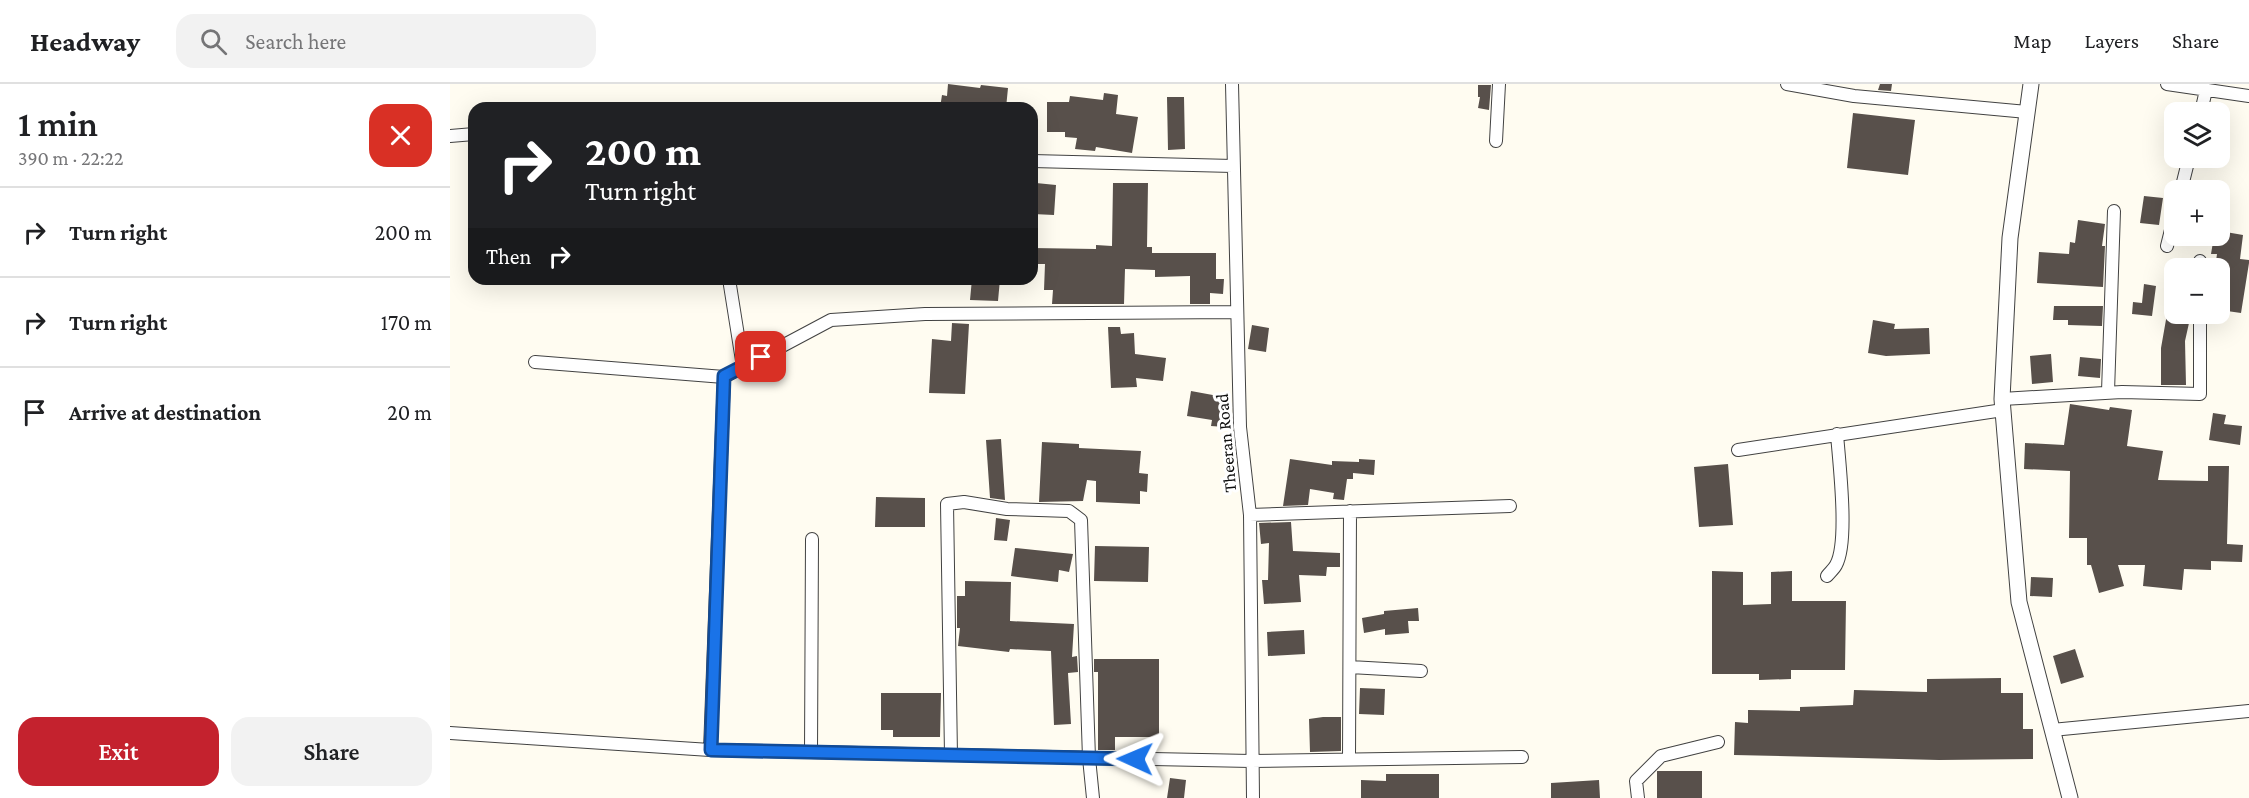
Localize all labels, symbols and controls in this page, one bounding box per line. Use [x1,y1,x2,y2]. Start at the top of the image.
search box [176,14,596,68]
icon: search [197,25,230,58]
text: Headway [30,26,140,57]
text: Search here [245,29,346,54]
text: Map [2013,29,2052,53]
text: Layers [2085,29,2139,53]
text: Share [2172,29,2219,53]
map controls [2164,102,2230,324]
button: layers [2164,102,2230,168]
text: 1 min [18,104,98,144]
button: close [369,104,432,167]
icon: right [486,126,564,204]
text: 200 m [585,127,701,174]
text: 390 m · 22:22 [18,147,124,169]
text: Turn right [585,176,696,206]
button: + [2164,180,2230,246]
icon: right [18,216,51,249]
text: Turn right [69,220,167,245]
text: 200 m [375,220,432,245]
icon: right [543,240,576,273]
text: Then [486,244,531,269]
button: − [2164,258,2230,324]
icon: right [18,306,51,339]
text: Turn right [69,310,167,335]
text: 170 m [381,310,432,335]
pin [735,331,786,382]
icon: arrive [744,340,777,373]
street label: Theeran Road [1212,392,1240,493]
icon: arrive [18,396,51,429]
text: Arrive at destination [69,400,261,425]
text: 20 m [387,400,432,425]
button: Exit [18,717,219,786]
button: Share [231,717,432,786]
position arrow [1103,727,1167,791]

